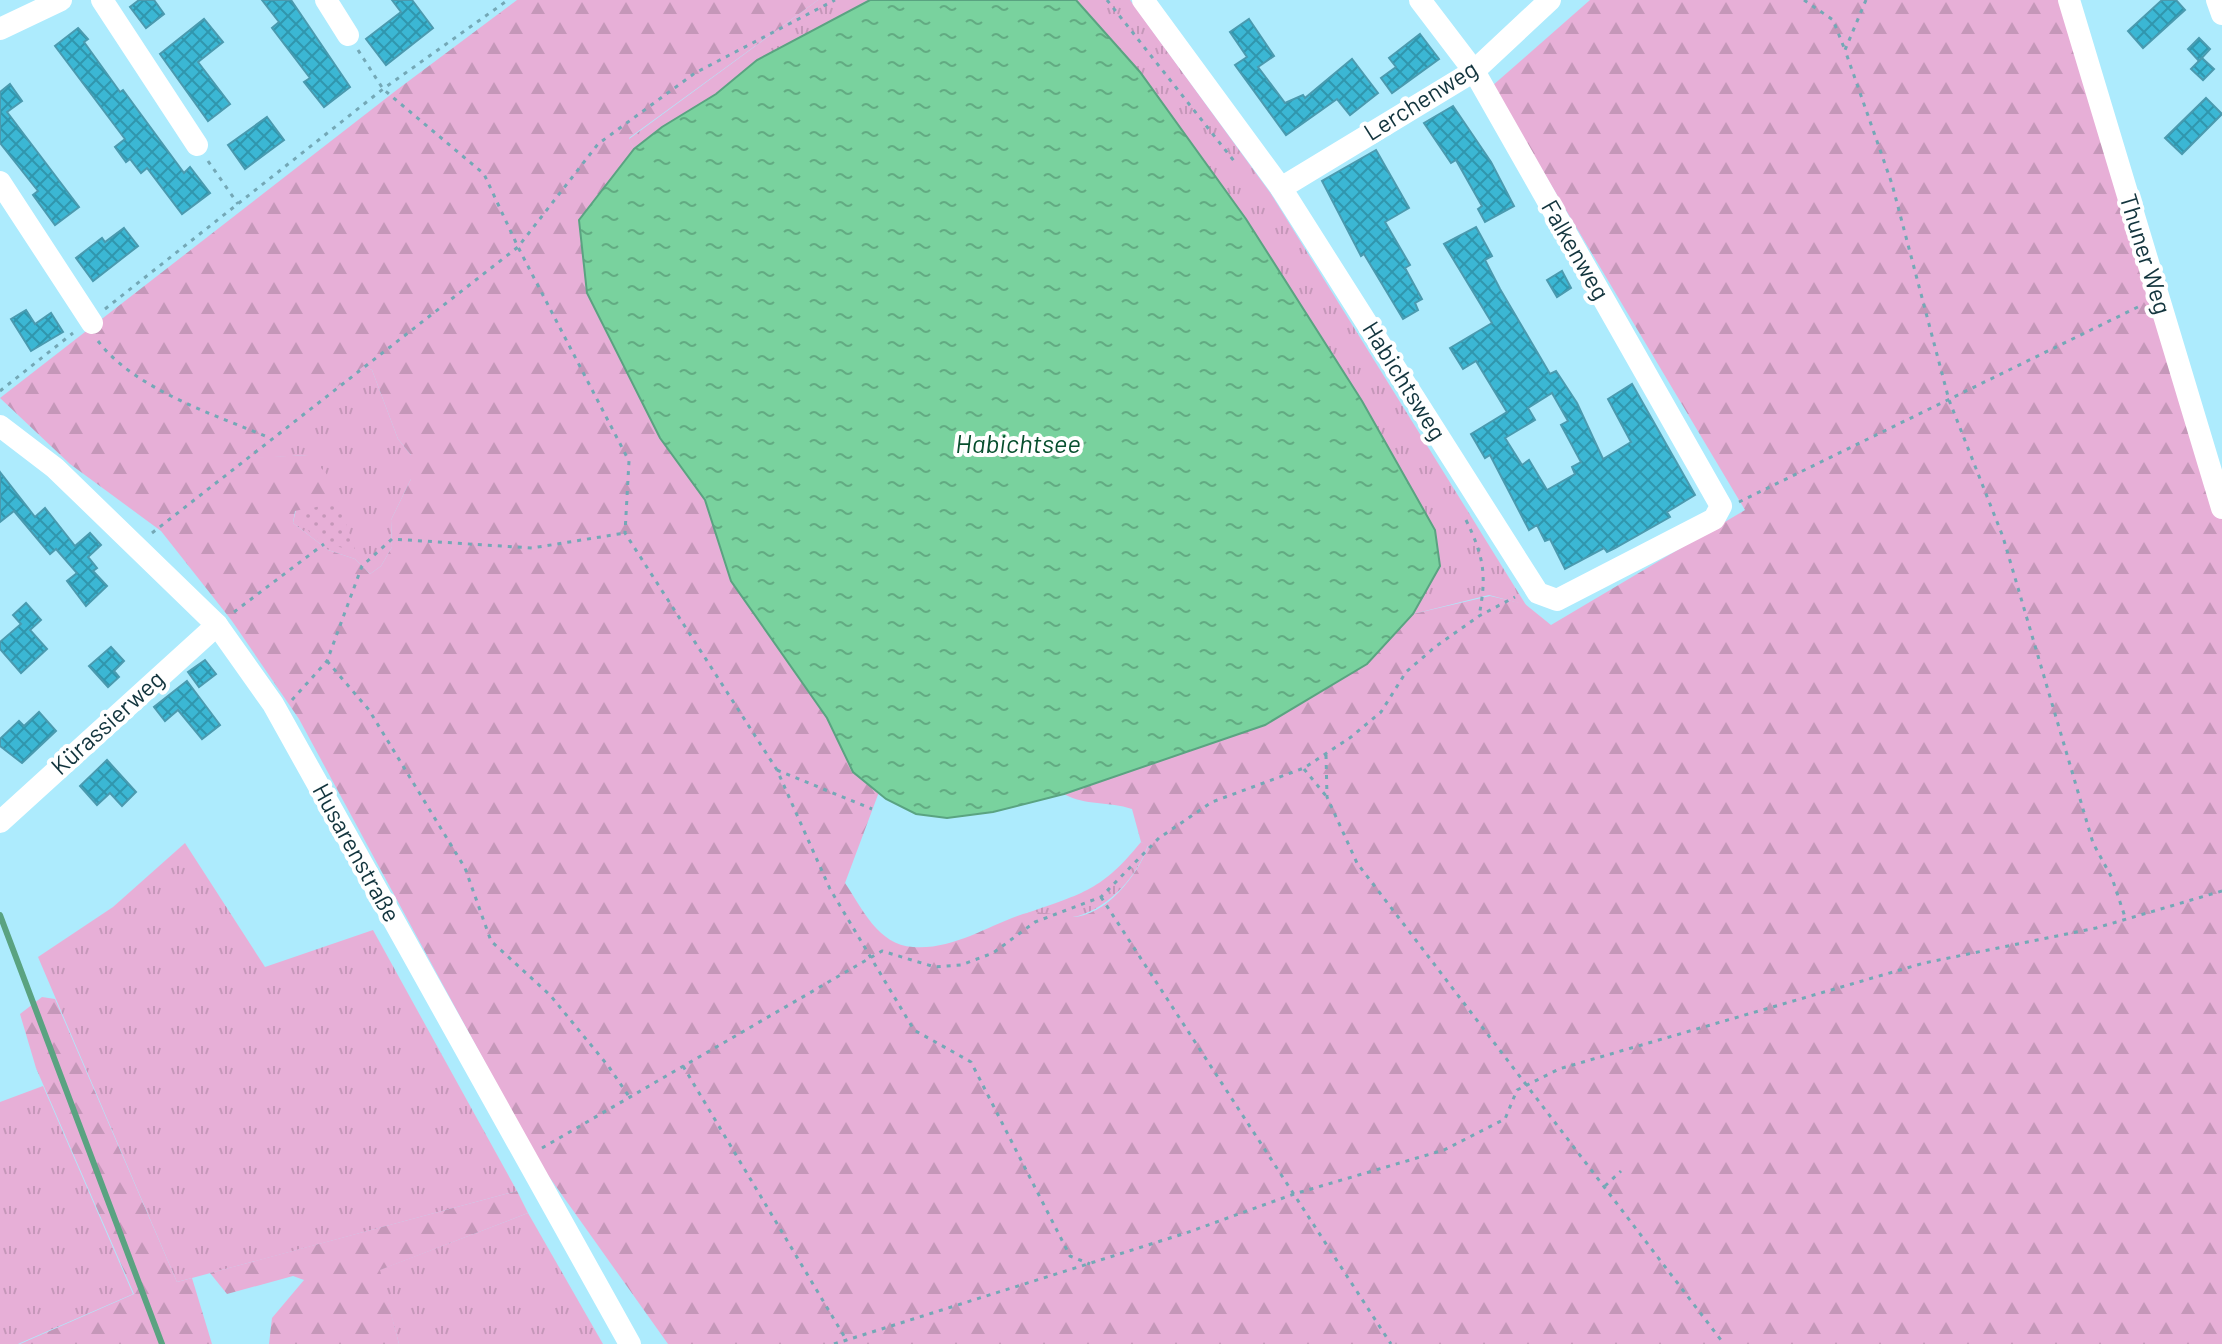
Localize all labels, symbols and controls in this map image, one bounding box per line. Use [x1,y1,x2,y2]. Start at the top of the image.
street label: Lerchenweg [1358,53,1482,146]
street label: Thuner Weg [2114,190,2178,317]
street label: Falkenweg [1536,194,1616,304]
street label: Habichtsweg [1357,315,1453,445]
water label: Habichtsee [955,427,1081,458]
street label: Kürassierweg [44,664,170,780]
street label: Husarenstraße [307,778,407,927]

